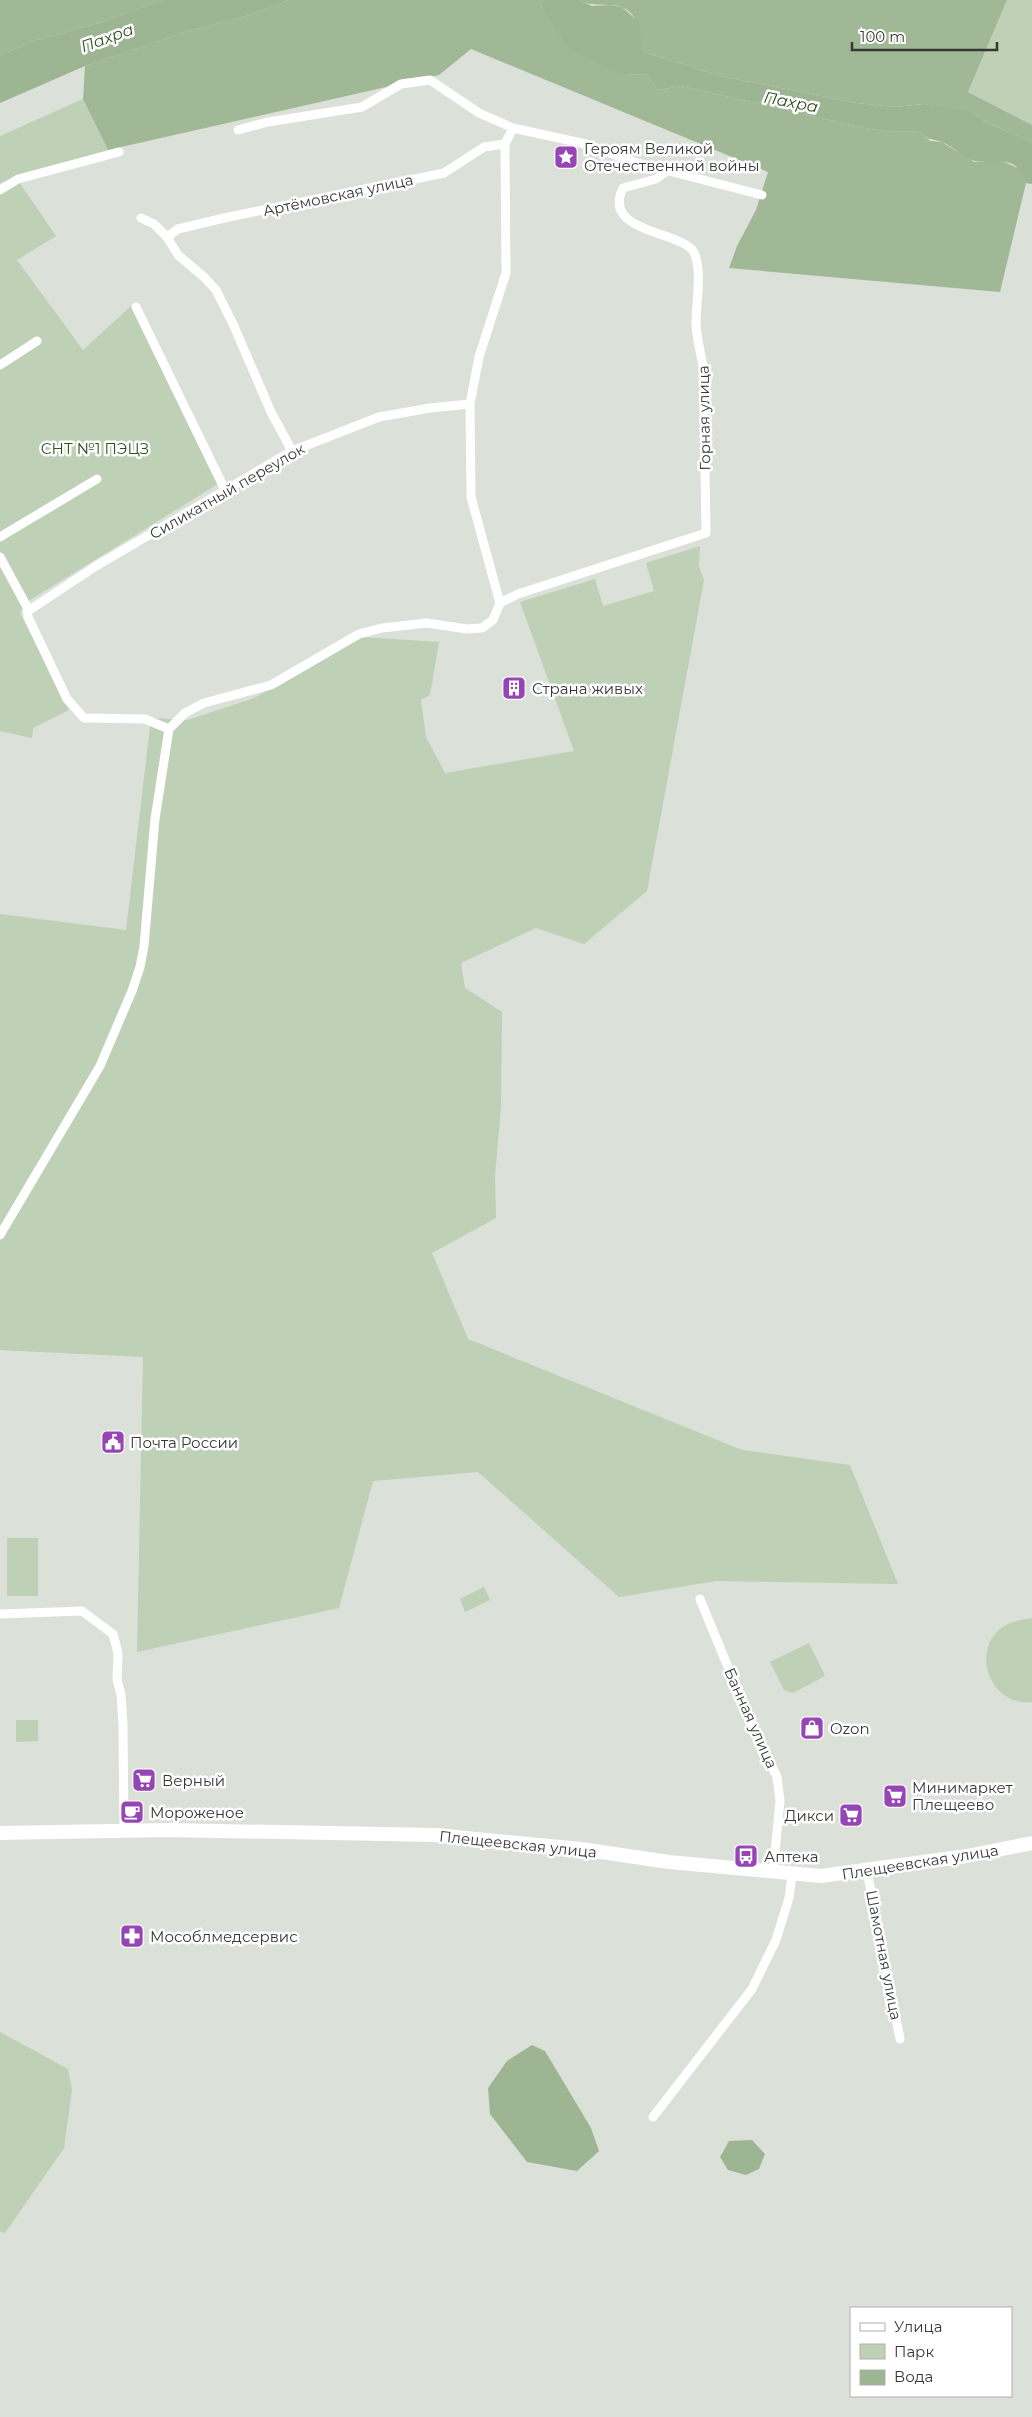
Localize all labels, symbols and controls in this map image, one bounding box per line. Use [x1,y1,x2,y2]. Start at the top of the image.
water label: Пахра [78,20,136,56]
scale bar [852,20,997,52]
text: 100 m [860,27,905,46]
water label: Пахра [762,87,820,117]
place label: Героям Великой Отечественной войны [584,139,760,175]
place icon: Героям Великой Отечественной войны [553,144,579,170]
street label: Артёмовская улица [261,170,415,220]
street label: Горная улица [694,365,714,471]
park label: СНТ №1 ПЭЦЗ [41,439,149,458]
street label: Силикатный переулок [146,439,308,543]
building icon: Страна живых [501,675,527,701]
place label: Страна живых [532,679,643,698]
public building icon: Почта России [100,1429,126,1455]
place label: Почта России [130,1433,238,1452]
street label: Банная улица [720,1665,782,1771]
shop icon: Ozon [799,1715,825,1741]
place label: Ozon [830,1719,870,1738]
supermarket icon: Верный [131,1767,157,1793]
place label: Верный [162,1771,225,1790]
place label: Минимаркет Плещеево [912,1778,1013,1814]
supermarket icon: Минимаркет Плещеево [882,1783,908,1809]
cafe icon: Мороженое [119,1799,145,1825]
supermarket icon: Дикси [838,1802,864,1828]
place label: Мороженое [150,1803,244,1822]
place label: Дикси [785,1806,834,1825]
street label: Плещеевская улица [438,1826,598,1862]
street label: Плещеевская улица [840,1840,1000,1884]
bus stop icon: Аптека [733,1843,759,1869]
place label: Аптека [764,1847,819,1866]
street label: Шамотная улица [862,1888,906,2022]
pharmacy icon: Мособлмедсервис [119,1923,145,1949]
place label: Мособлмедсервис [150,1927,298,1946]
legend [850,2307,1012,2397]
text: Улица [894,2317,942,2336]
text: Парк [894,2342,934,2361]
text: Вода [894,2367,933,2386]

